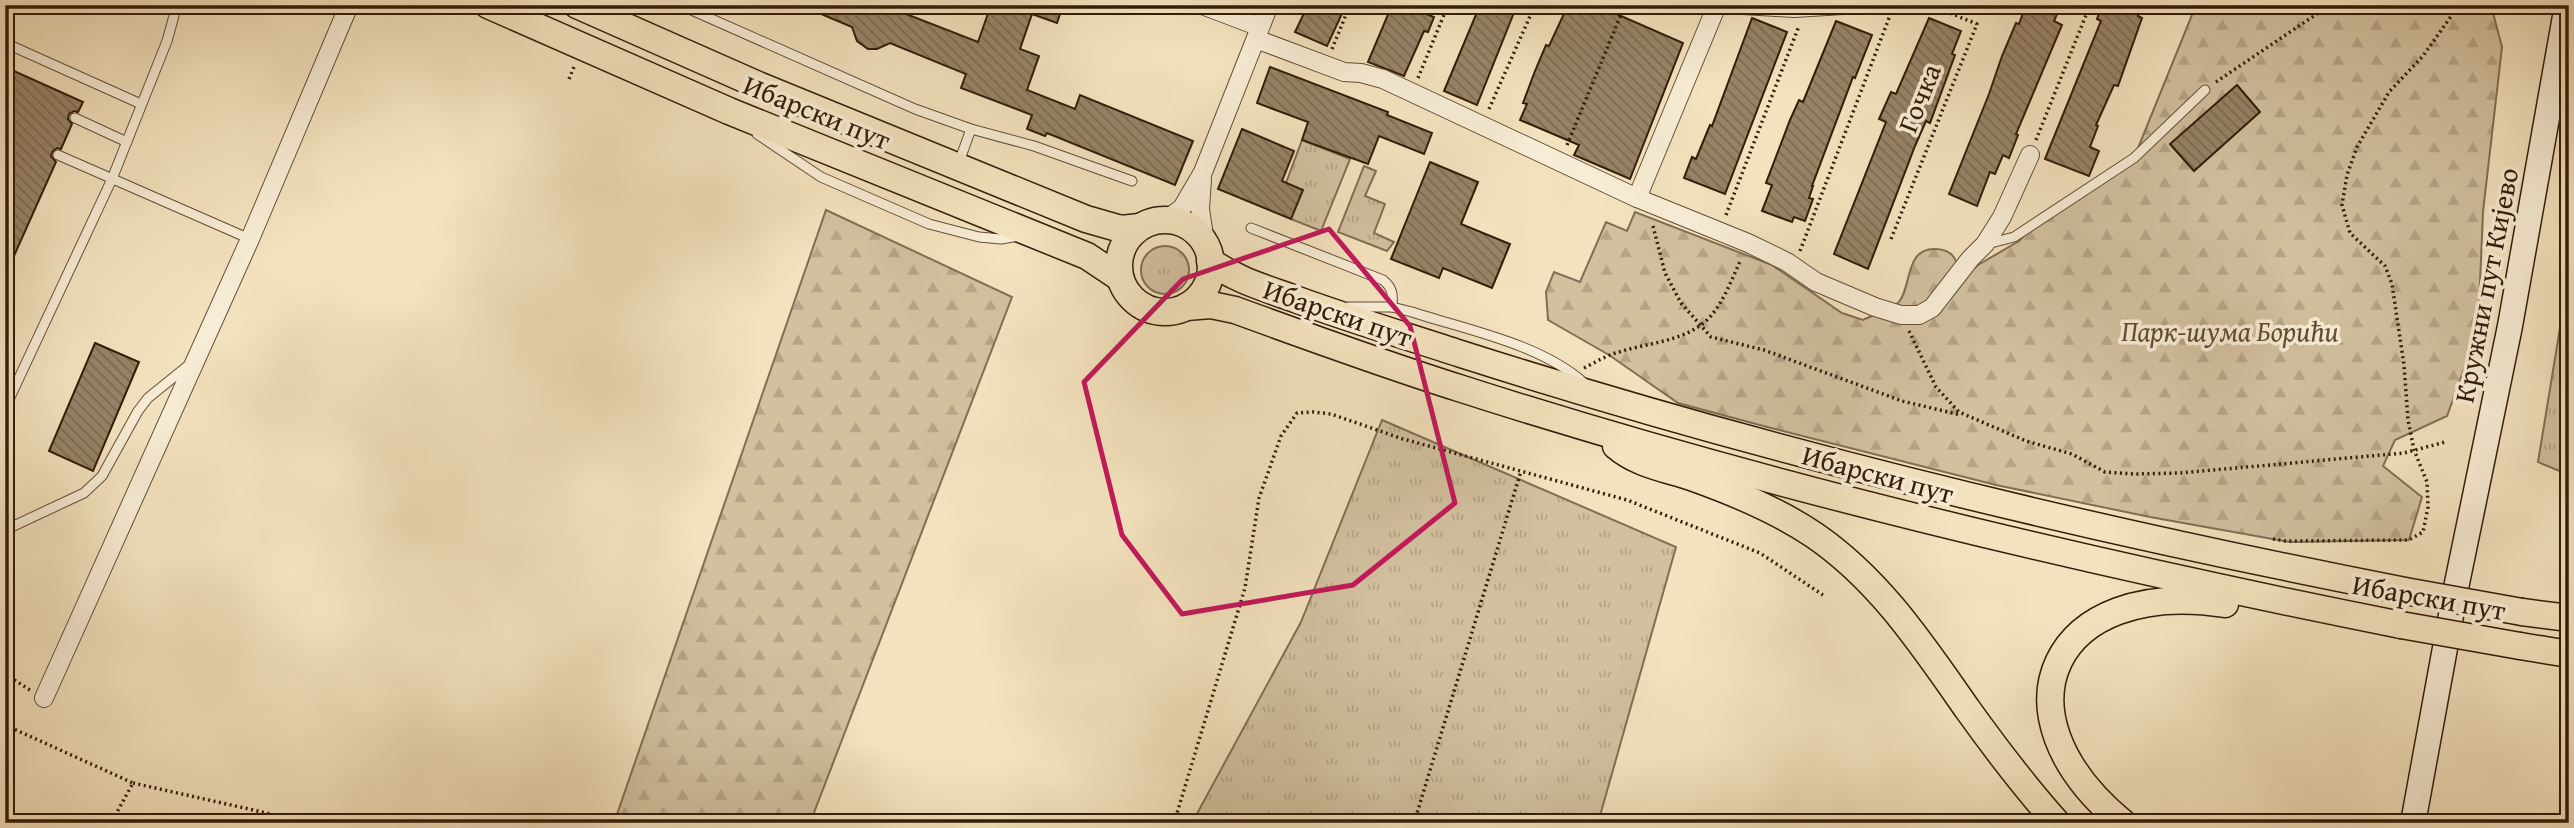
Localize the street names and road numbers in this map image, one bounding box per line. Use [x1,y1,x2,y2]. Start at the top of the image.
street label: Гочка [1886,57,1951,138]
street label: Ибарски пут [738,63,897,160]
street label: Кружни пут Кијево [2443,164,2528,406]
street label: Ибарски пут [1258,268,1419,357]
street label: Ибарски пут [1798,434,1959,514]
street label: Ибарски пут [2349,563,2509,630]

